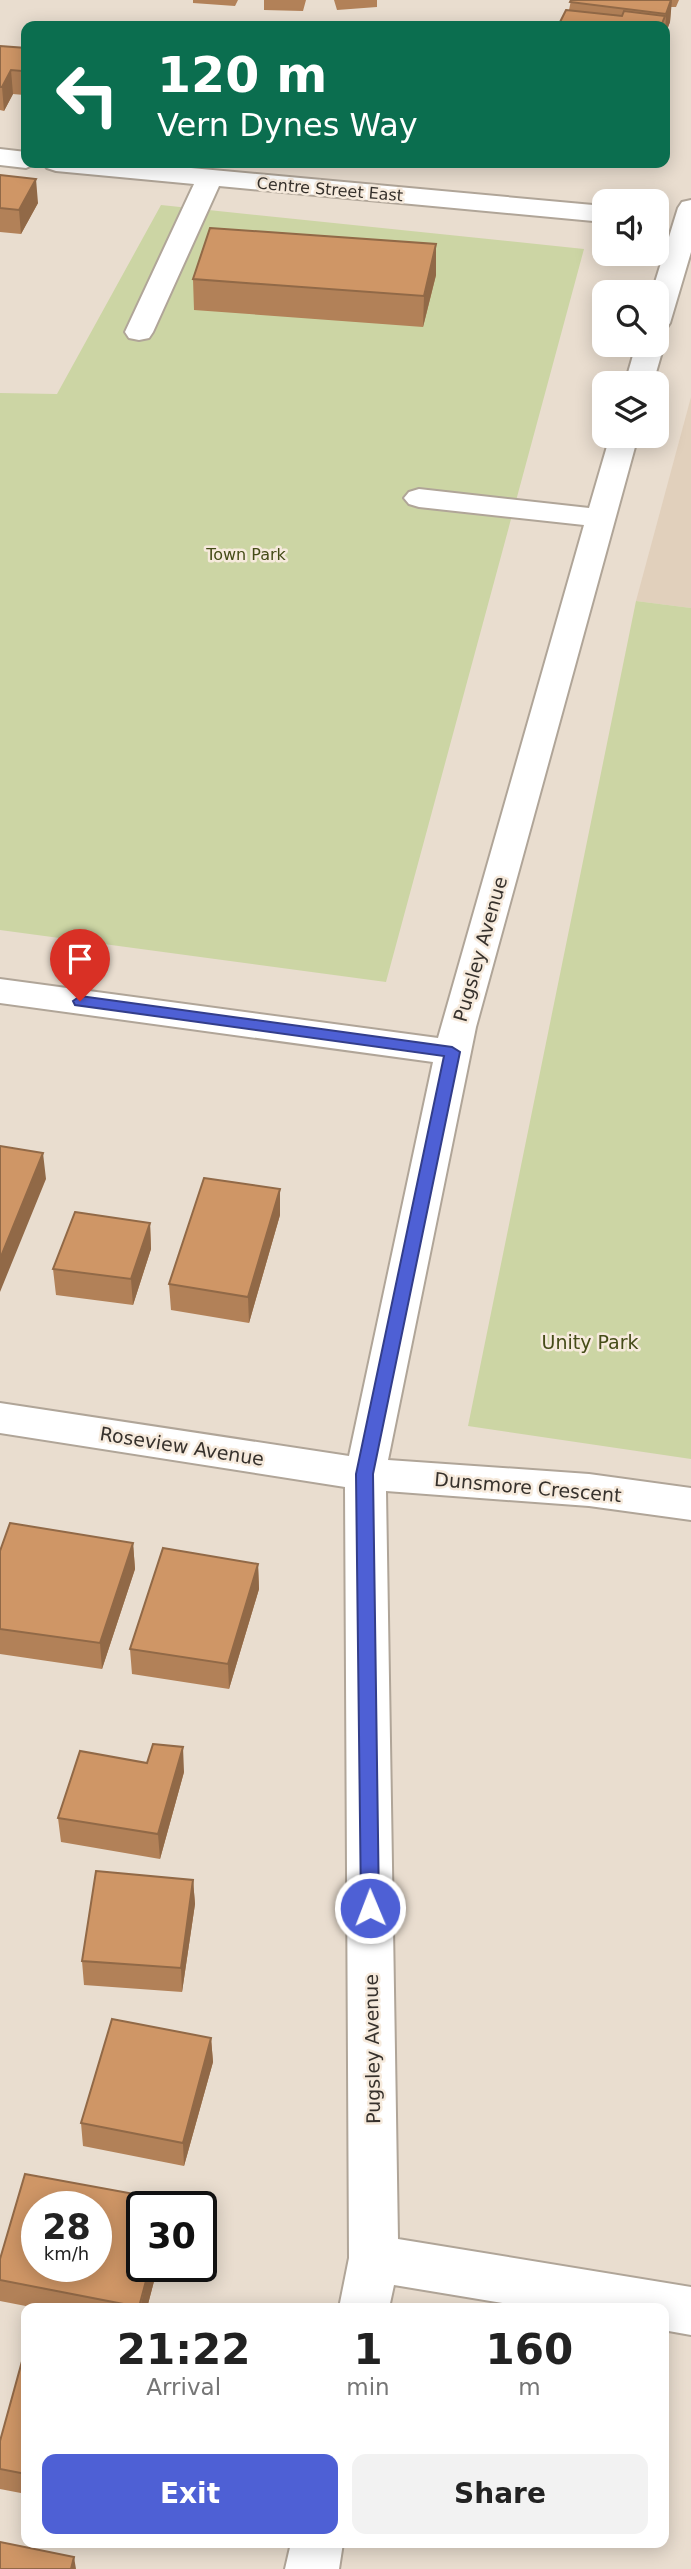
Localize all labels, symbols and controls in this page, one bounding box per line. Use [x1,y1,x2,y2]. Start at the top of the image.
text: 120 m [157,47,327,104]
icon: left [42,49,133,140]
text: Vern Dynes Way [157,106,418,144]
street label: Centre Street East [256,174,404,205]
map controls [592,189,669,448]
button: sound [592,189,669,266]
button: search [592,280,669,357]
button: layers [592,371,669,448]
park label: Town Park [205,545,287,564]
street label: Pugsley Avenue [449,874,511,1024]
pin [50,929,110,1001]
icon: arrive [61,940,99,978]
park label: Unity Park [541,1331,639,1353]
street label: Roseview Avenue [98,1422,266,1470]
street label: Dunsmore Crescent [434,1468,622,1506]
position arrow [333,1871,407,1945]
street label: Pugsley Avenue [360,1974,384,2124]
speed limit sign: 30 [126,2191,217,2282]
text: 28 [42,2207,91,2247]
text: km/h [44,2243,89,2264]
text: 21:22 [117,2325,251,2374]
text: 1 [353,2325,383,2374]
text: 160 [486,2325,573,2374]
text: Arrival [146,2374,221,2400]
text: min [346,2374,390,2400]
text: m [518,2374,541,2400]
button: Exit [42,2454,338,2534]
button: Share [352,2454,648,2534]

